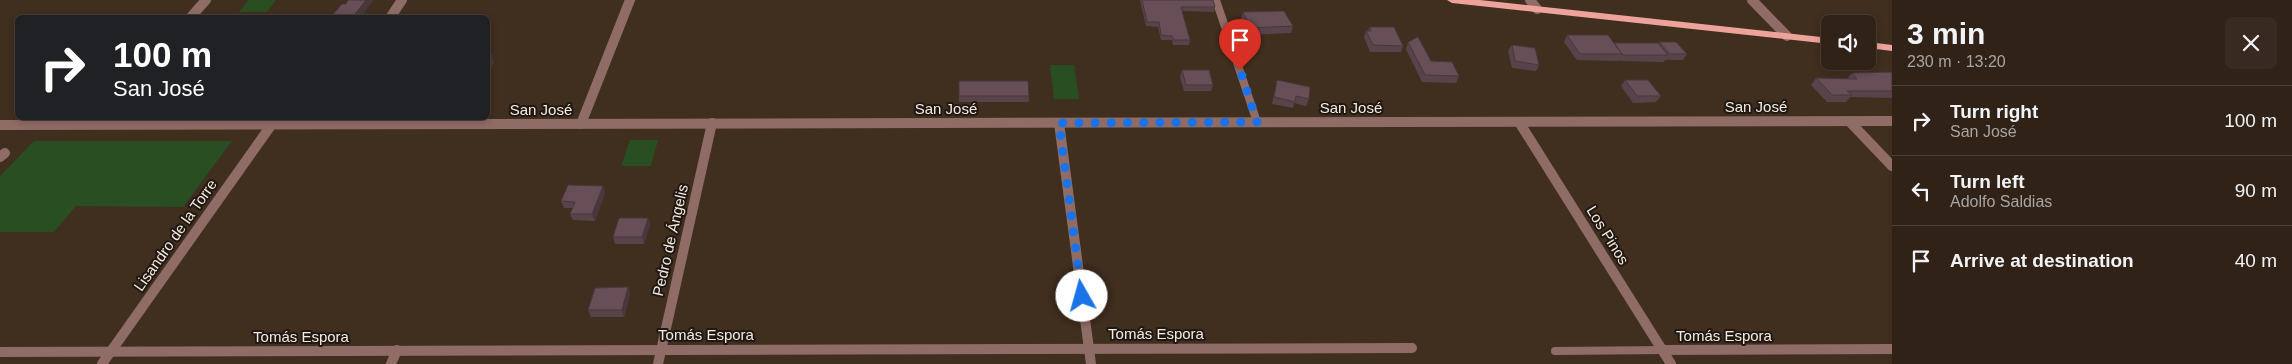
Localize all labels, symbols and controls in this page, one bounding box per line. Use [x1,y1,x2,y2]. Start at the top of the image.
map controls [1821,15,1876,70]
button: sound [1821,15,1876,70]
text: 3 min [1907,17,1985,50]
button: close [2225,17,2277,69]
pin [1219,19,1261,70]
icon: arrive [1226,26,1254,54]
icon: right [30,35,95,100]
text: 100 m [113,35,212,74]
text: 230 m · 13:20 [1907,53,2006,70]
text: San José [113,76,205,101]
street label: San José [1725,98,1787,115]
street label: San José [1320,99,1382,116]
street label: San José [915,100,977,117]
street label: San José [510,101,572,118]
text: Turn right [1950,101,2038,122]
icon: right [1907,107,1935,135]
text: 100 m [2224,110,2277,131]
text: San José [1950,123,2017,140]
text: Turn left [1950,171,2025,192]
street label: Lisandro de la Torre [130,176,220,294]
icon: left [1907,177,1935,205]
text: 90 m [2235,180,2277,201]
street label: Pedro de Ángelis [649,182,691,298]
text: Adolfo Saldias [1950,193,2052,210]
street label: Los Pinos [1583,203,1633,267]
icon: arrive [1907,247,1935,275]
text: Arrive at destination [1950,250,2134,271]
text: 40 m [2235,250,2277,271]
position arrow [1055,269,1107,321]
street label: Tomás Espora [1108,325,1205,342]
street label: Tomás Espora [658,326,755,343]
street label: Tomás Espora [1676,327,1773,344]
street label: Tomás Espora [253,328,350,345]

